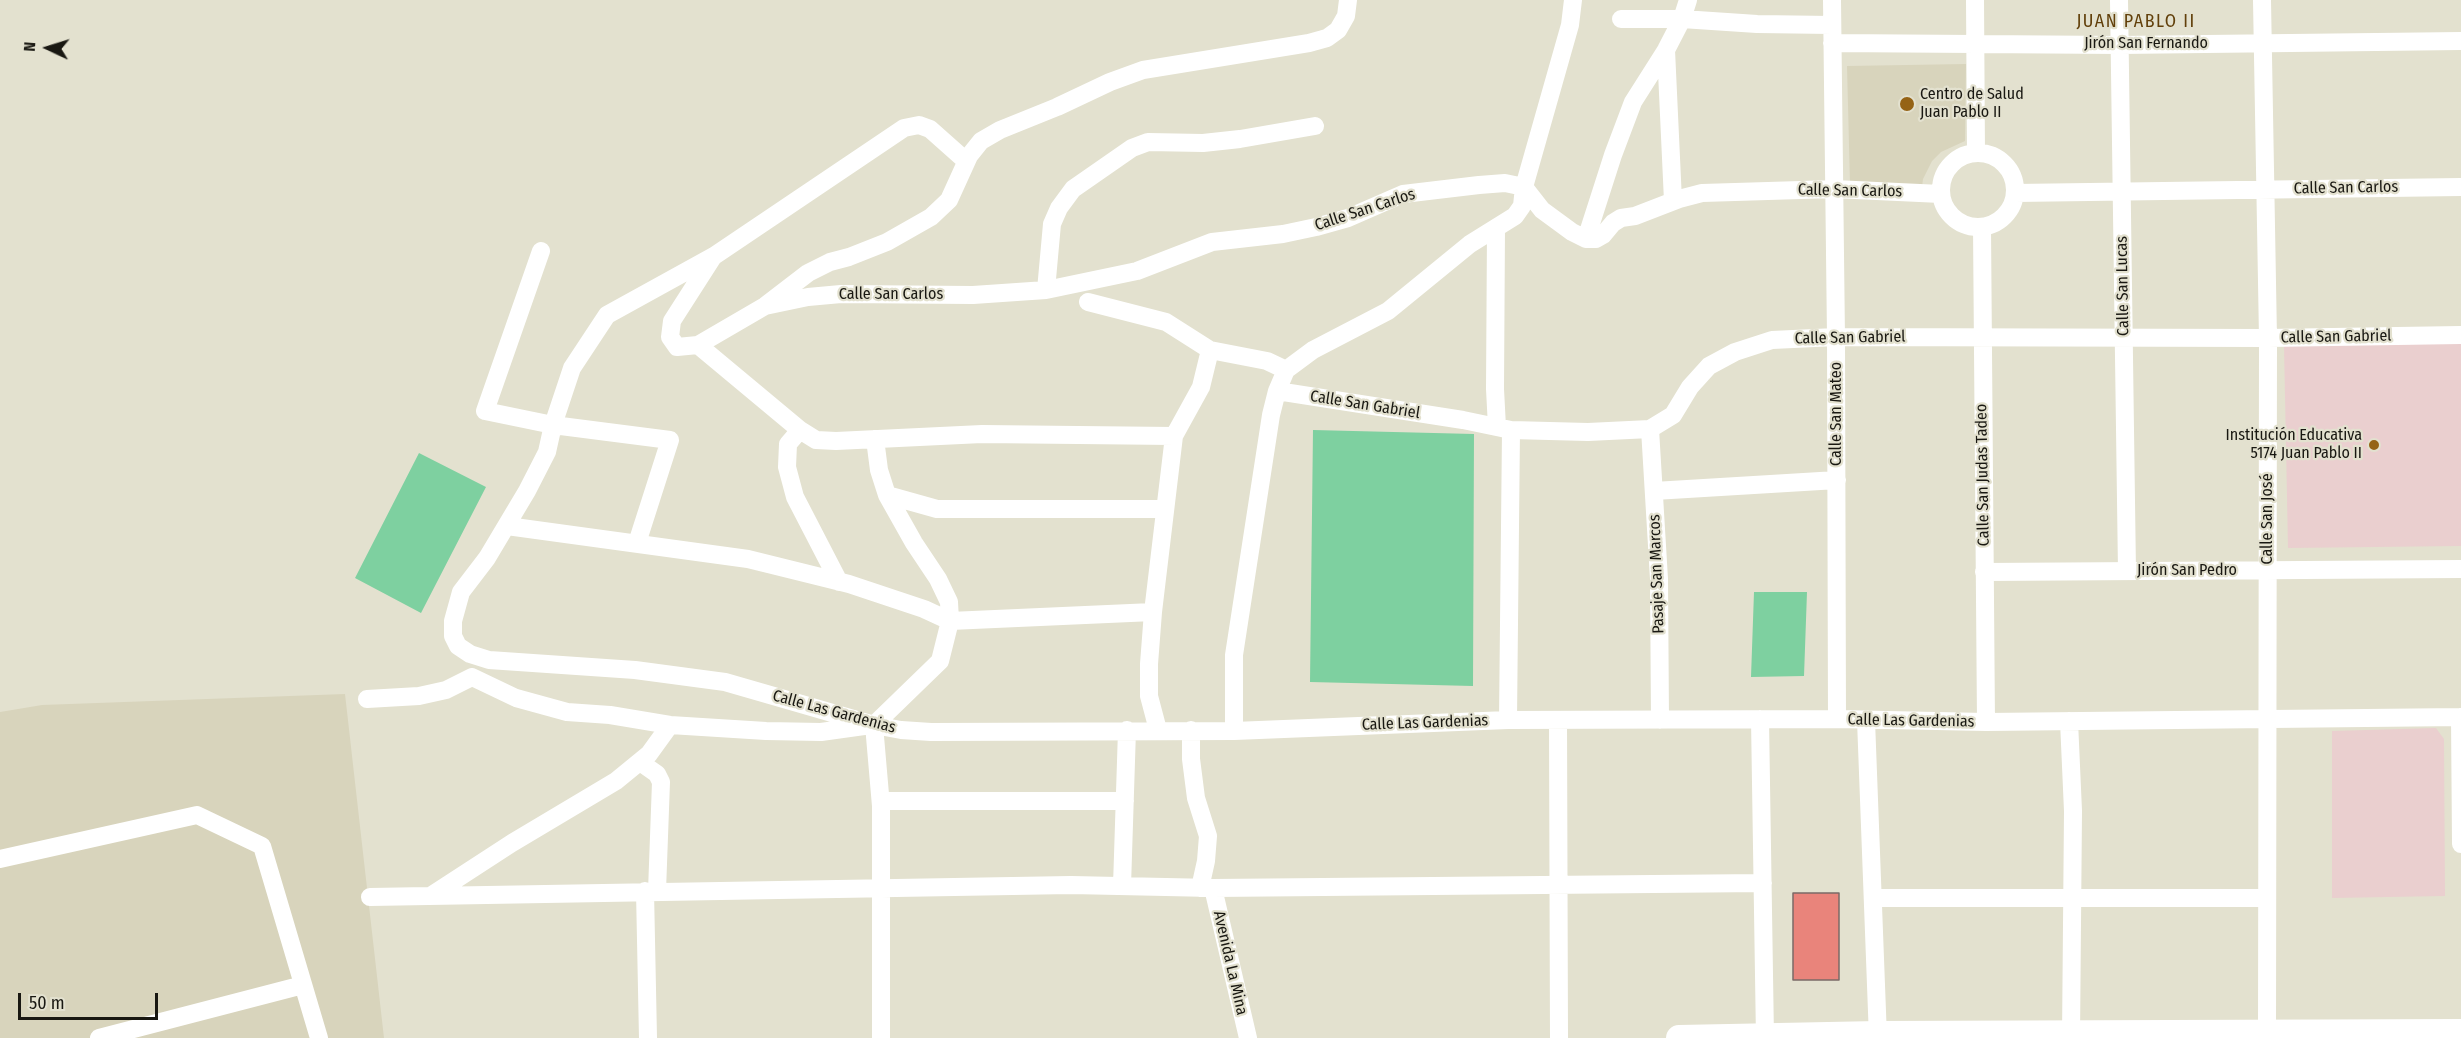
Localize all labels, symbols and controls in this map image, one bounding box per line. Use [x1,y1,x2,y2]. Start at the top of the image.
district label: JUAN PABLO II [2076,11,2196,33]
north arrow [18,18,78,78]
street label: Jirón San Fernando [2084,34,2208,54]
text: N [20,41,39,52]
place label: Centro de Salud Juan Pablo II [1920,85,2024,123]
marker: Centro de Salud Juan Pablo II [1898,95,1916,113]
street label: Calle San Carlos [2294,177,2398,199]
street label: Calle San Carlos [1798,180,1902,202]
street label: Calle San Carlos [1312,185,1418,235]
street label: Calle San Lucas [2113,236,2133,336]
street label: Calle San Carlos [839,285,943,305]
street label: Calle San Gabriel [2280,326,2392,348]
street label: Calle San Gabriel [1794,327,1906,349]
street label: Calle San Mateo [1827,362,1847,466]
street label: Calle San Gabriel [1309,387,1421,423]
street label: Calle San Judas Tadeo [1972,404,1994,546]
place label: Institución Educativa 5174 Juan Pablo II [2226,426,2362,464]
marker: Institución Educativa 5174 Juan Pablo II [2367,438,2381,452]
street label: Calle San José [2258,473,2278,565]
street label: Pasaje San Marcos [1645,514,1669,634]
street label: Jirón San Pedro [2137,561,2237,581]
street label: Calle Las Gardenias [770,686,898,738]
street label: Calle Las Gardenias [1848,710,1974,732]
street label: Calle Las Gardenias [1361,711,1489,735]
street label: Avenida La Mina [1209,909,1251,1017]
scale bar [21,981,160,1019]
text: 50 m [29,992,65,1014]

